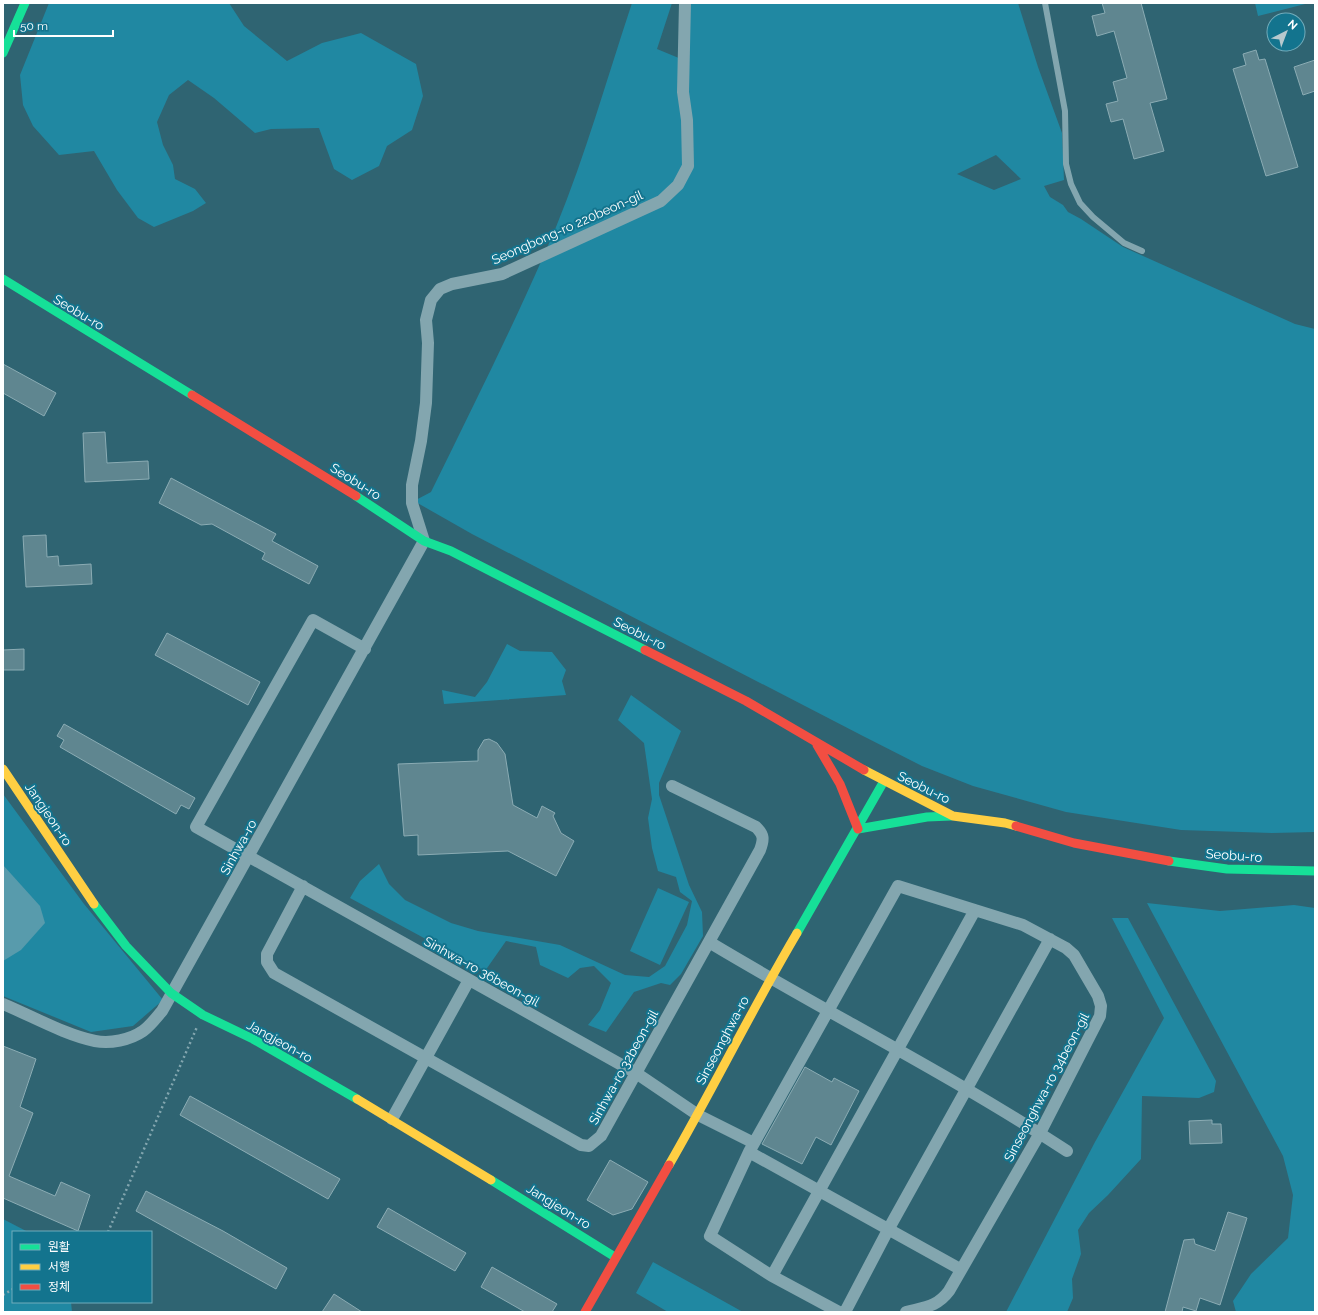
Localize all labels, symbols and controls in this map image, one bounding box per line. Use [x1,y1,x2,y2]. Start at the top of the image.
scale bar [14,12,113,38]
north arrow [1266,12,1306,52]
text: N [1285,17,1300,33]
text: 50 m [20,19,48,33]
street label: Seongbong-ro 220beon-gil [489,187,645,268]
street label: Seobu-ro [51,291,107,334]
street label: Seobu-ro [328,460,384,503]
street label: Seobu-ro [611,614,669,653]
street label: Seobu-ro [895,768,953,807]
street label: Jangjeon-ro [22,780,75,849]
street label: Sinhwa-ro [217,817,260,877]
street label: Seobu-ro [1205,846,1263,865]
street label: Sinhwa-ro 36beon-gil [421,933,543,1010]
street label: Sinseonghwa-ro [693,993,752,1087]
street label: Sinhwa-ro 32beon-gil [586,1007,661,1127]
street label: Sinseonghwa-ro 34beon-gil [1001,1010,1092,1164]
street label: Jangjeon-ro [244,1017,315,1066]
street label: Jangjeon-ro [524,1181,594,1232]
legend [12,1231,152,1303]
text: 원활 [48,1240,70,1254]
text: 서행 [48,1260,70,1274]
text: 정체 [48,1280,70,1294]

